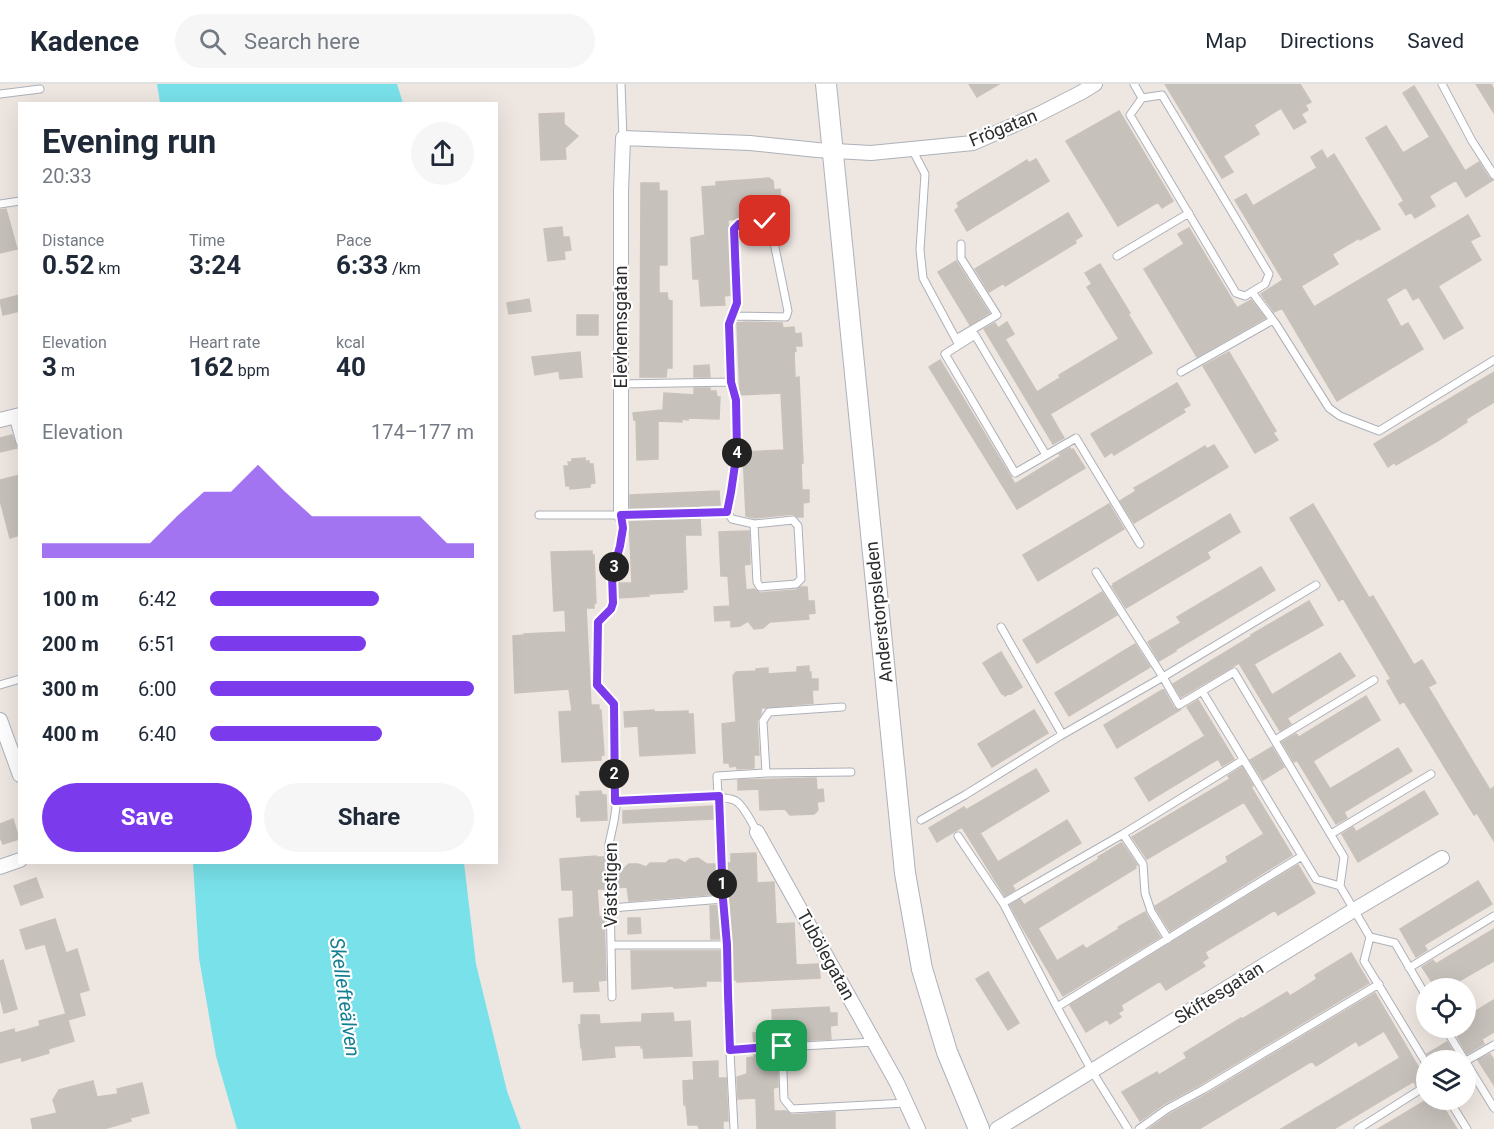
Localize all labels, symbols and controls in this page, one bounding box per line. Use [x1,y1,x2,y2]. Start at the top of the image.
search box [175,14,595,68]
text: Kadence [30,25,139,58]
icon: search [196,25,229,58]
text: Search here [244,29,360,54]
text: Map [1205,29,1247,53]
text: Directions [1280,29,1374,53]
text: Saved [1407,29,1464,53]
street label: Frögatan [966,104,1040,151]
text: Evening run [42,122,216,161]
button: share [411,122,474,185]
text: 20:33 [42,164,92,188]
pin [739,195,790,246]
icon: check [748,204,781,237]
text: Distance [42,231,104,250]
text: Time [189,231,225,250]
text: Pace [336,231,372,250]
text: 0.52 [42,250,94,280]
text: 3:24 [189,250,241,280]
text: 6:33 [336,250,388,280]
text: km [94,259,120,278]
text: /km [388,259,421,278]
street label: Elevhemsgatan [610,266,631,388]
text: Elevation [42,333,107,352]
text: Heart rate [189,333,260,352]
text: kcal [336,333,365,352]
text: 3 [42,352,57,382]
text: 162 [189,352,234,382]
text: 40 [336,352,366,382]
text: m [57,361,75,380]
text: bpm [234,361,270,380]
text: Elevation [42,420,123,444]
text: 174–177 m [371,420,474,444]
pin: 4 [722,438,752,468]
text: 4 [732,443,742,462]
street label: Anderstorpsleden [861,540,896,684]
pin: 3 [599,552,629,582]
text: 3 [609,557,619,576]
text: 100 m [42,587,99,611]
text: 6:42 [138,587,177,611]
text: 200 m [42,632,99,656]
text: 6:51 [138,632,177,656]
text: 300 m [42,677,99,701]
text: 6:00 [138,677,177,701]
text: 400 m [42,722,99,746]
text: 6:40 [138,722,177,746]
pin: 2 [599,759,629,789]
text: 2 [609,764,619,783]
button: Save [42,783,252,852]
button: Share [264,783,474,852]
street label: Väststigen [600,842,621,928]
pin: 1 [707,869,737,899]
text: 1 [717,874,727,893]
street label: Tubölegatan [793,906,860,1003]
water label: Skellefteälven [325,936,365,1058]
street label: Skiftesgatan [1170,957,1267,1028]
map controls [1416,978,1476,1110]
button: locate [1416,978,1476,1038]
pin [756,1020,807,1071]
icon: arrive [765,1029,798,1062]
button: layers [1416,1050,1476,1110]

